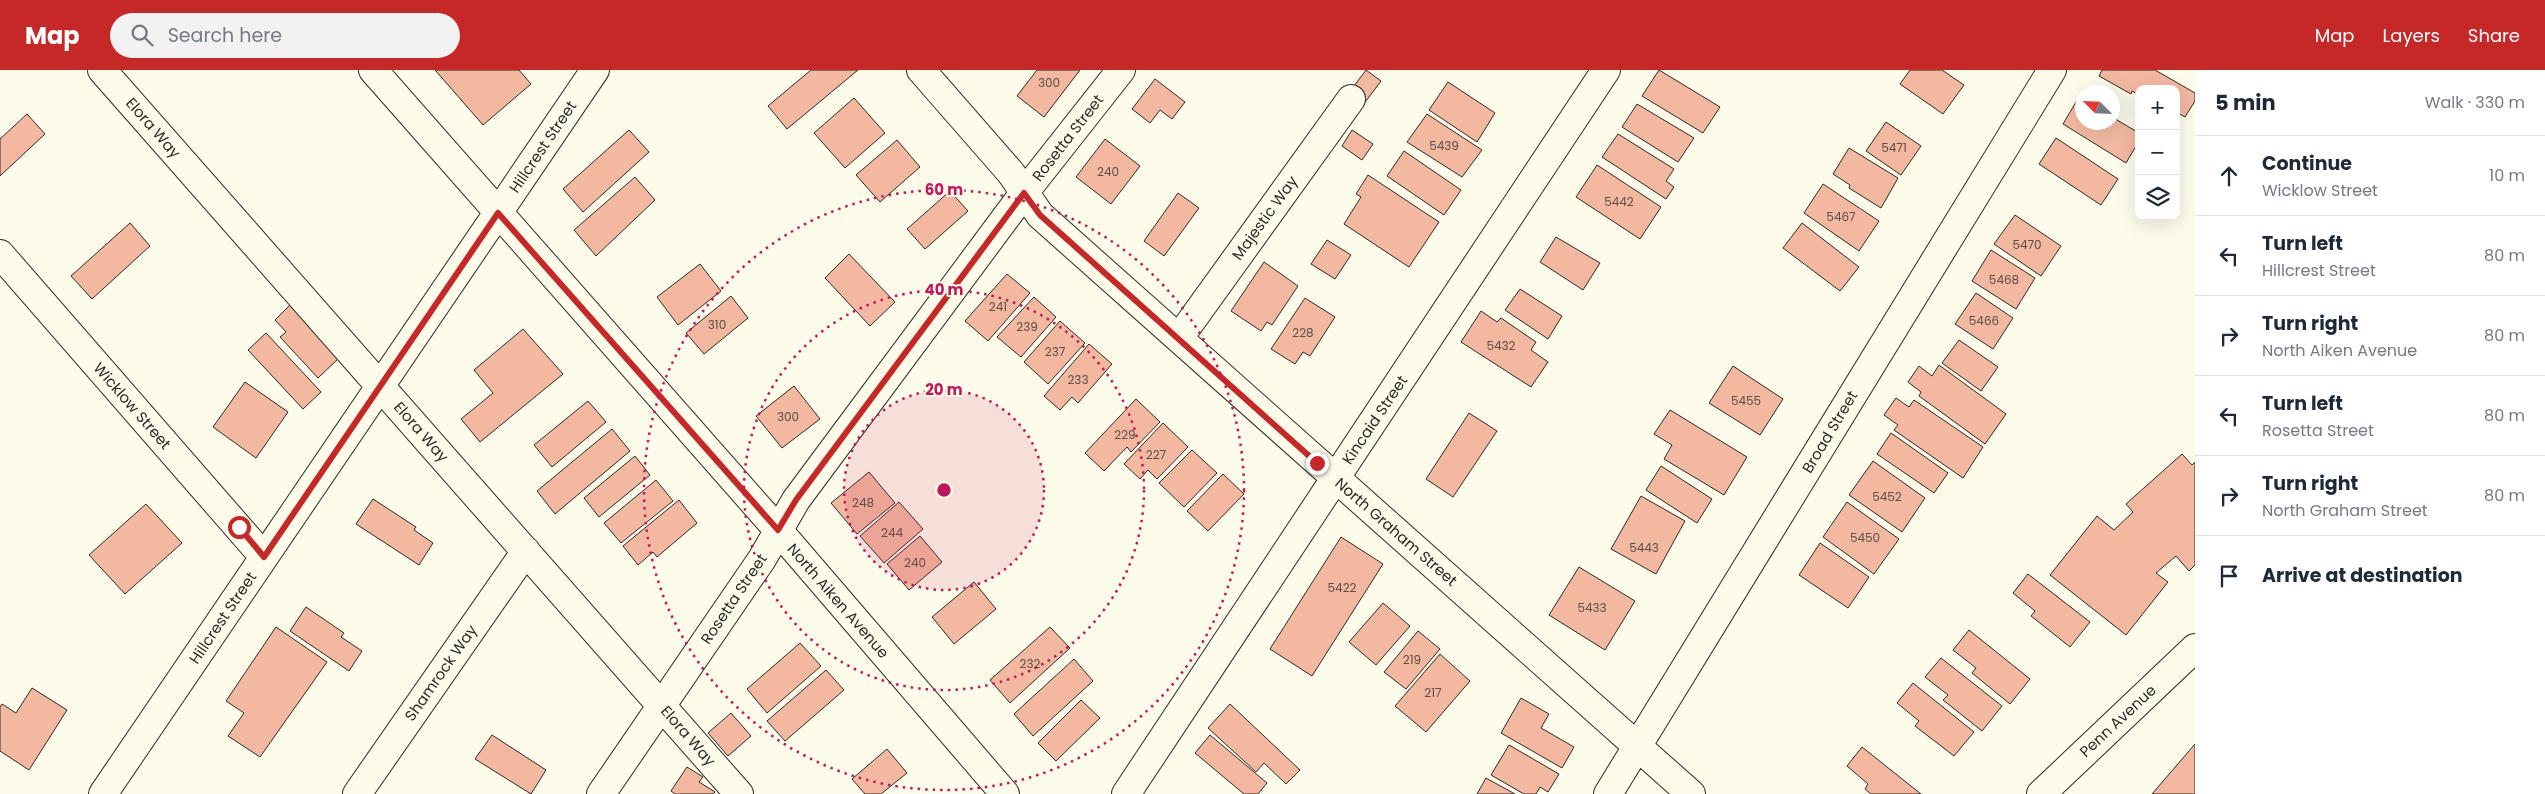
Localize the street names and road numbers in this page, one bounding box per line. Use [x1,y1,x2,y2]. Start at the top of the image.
street label: Rosetta Street [1027,90,1108,185]
street label: Elora Way [121,93,186,163]
street label: Hillcrest Street [504,97,581,197]
street label: Majestic Way [1227,171,1303,264]
street label: Wicklow Street [89,358,176,454]
street label: Kincaid Street [1337,371,1412,468]
street label: Broad Street [1797,387,1862,477]
street label: Elora Way [389,397,454,467]
street label: North Graham Street [1331,473,1462,590]
street label: North Aiken Avenue [783,539,894,662]
street label: Rosetta Street [696,549,772,648]
street label: Hillcrest Street [184,568,261,668]
street label: Shamrock Way [400,620,482,725]
street label: Penn Avenue [2075,680,2160,762]
street label: Elora Way [656,701,721,771]

